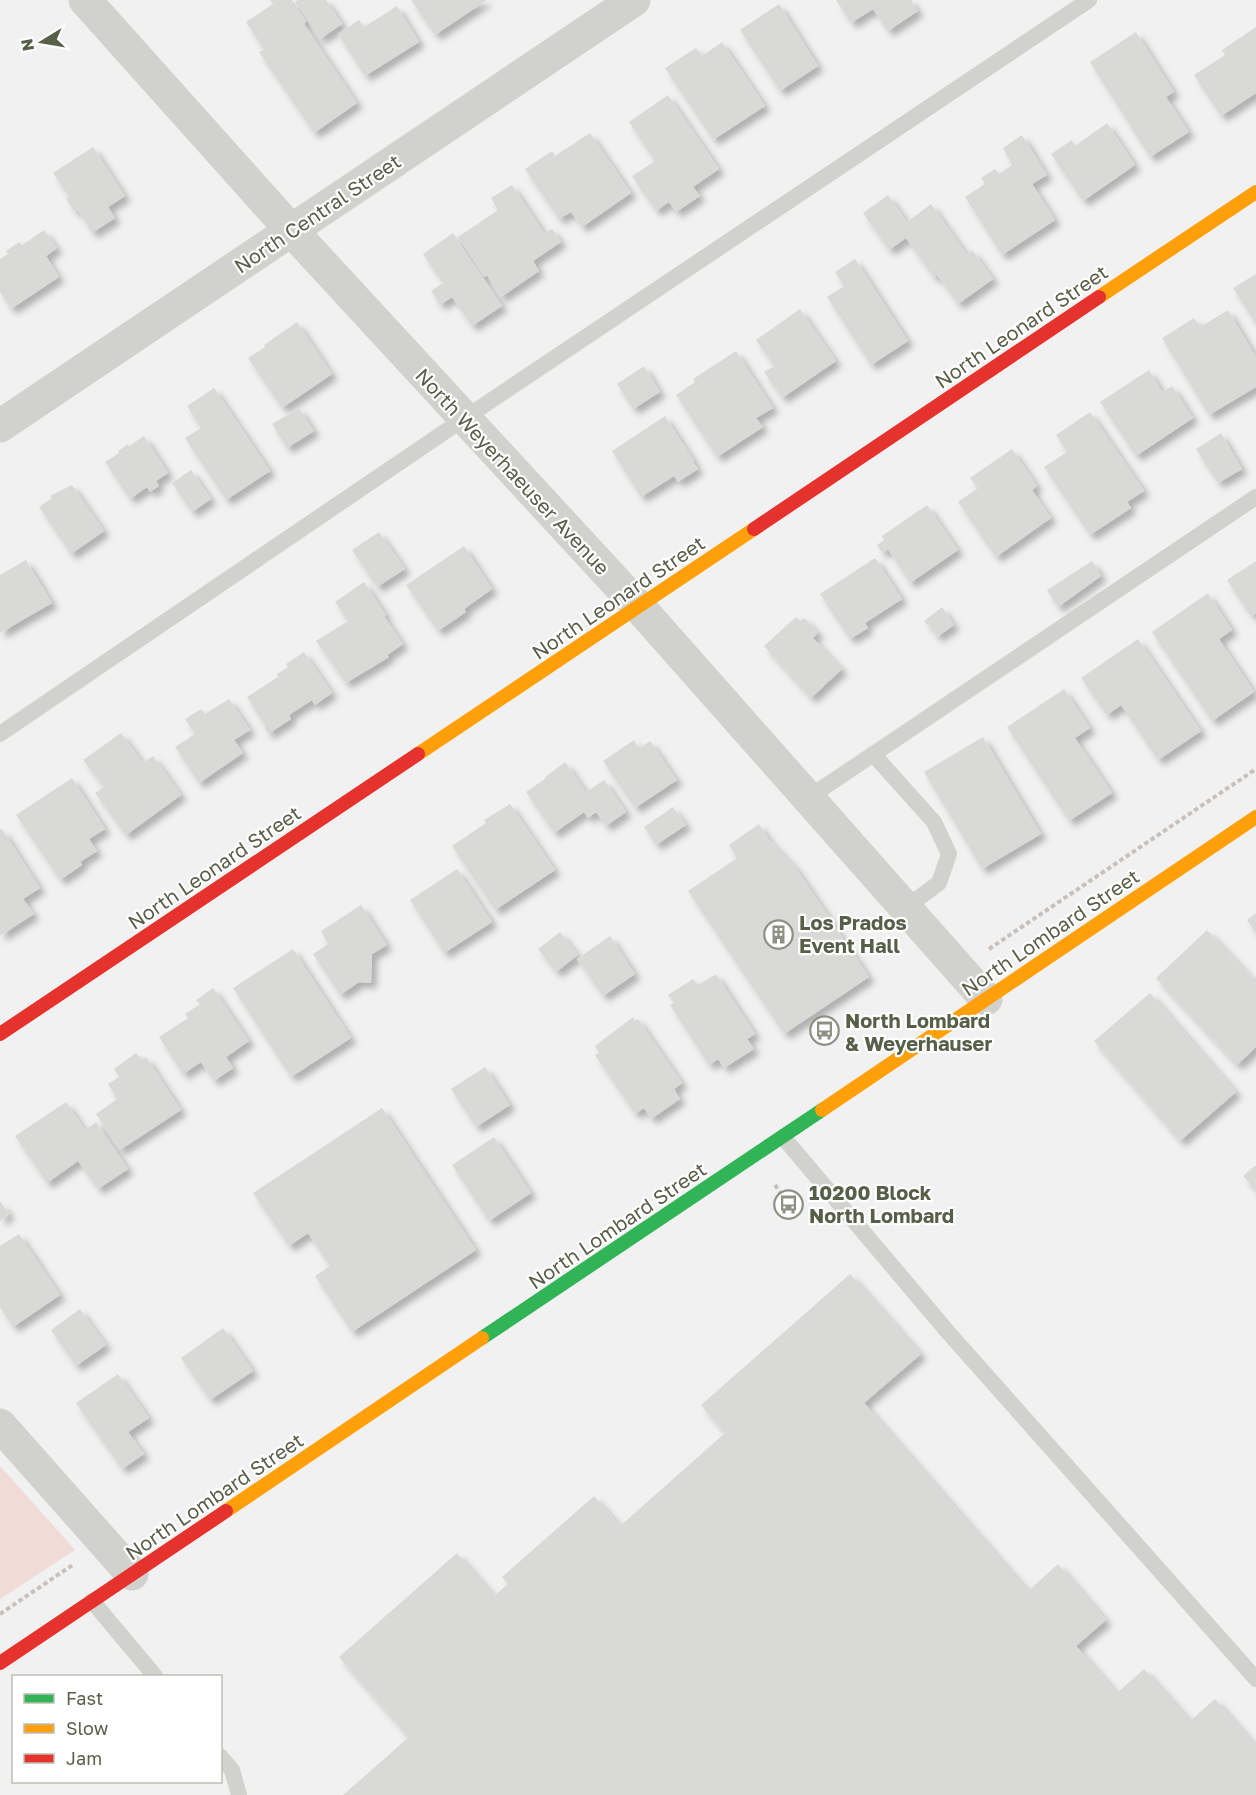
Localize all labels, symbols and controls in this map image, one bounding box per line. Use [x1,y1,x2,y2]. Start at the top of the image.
north arrow [12,12,72,72]
text: N [16,37,38,53]
street label: North Central Street [229,148,405,278]
street label: North Leonard Street [930,259,1112,393]
street label: North Weyerhaeuser Avenue [411,363,615,579]
street label: North Leonard Street [527,530,709,664]
street label: North Leonard Street [123,800,305,934]
street label: North Lombard Street [957,864,1143,1000]
place label: Los Prados Event Hall [799,910,907,957]
building icon: Los Prados Event Hall [762,918,794,950]
place label: North Lombard & Weyerhauser [845,1008,992,1055]
bus stop icon: North Lombard & Weyerhauser [808,1015,840,1047]
street label: North Lombard Street [524,1157,710,1293]
place label: 10200 Block North Lombard [809,1180,954,1227]
bus stop icon: 10200 Block North Lombard [772,1188,804,1220]
street label: North Lombard Street [121,1428,307,1564]
legend [12,1675,222,1783]
text: Fast [66,1687,103,1709]
text: Slow [66,1717,109,1739]
text: Jam [66,1747,102,1769]

